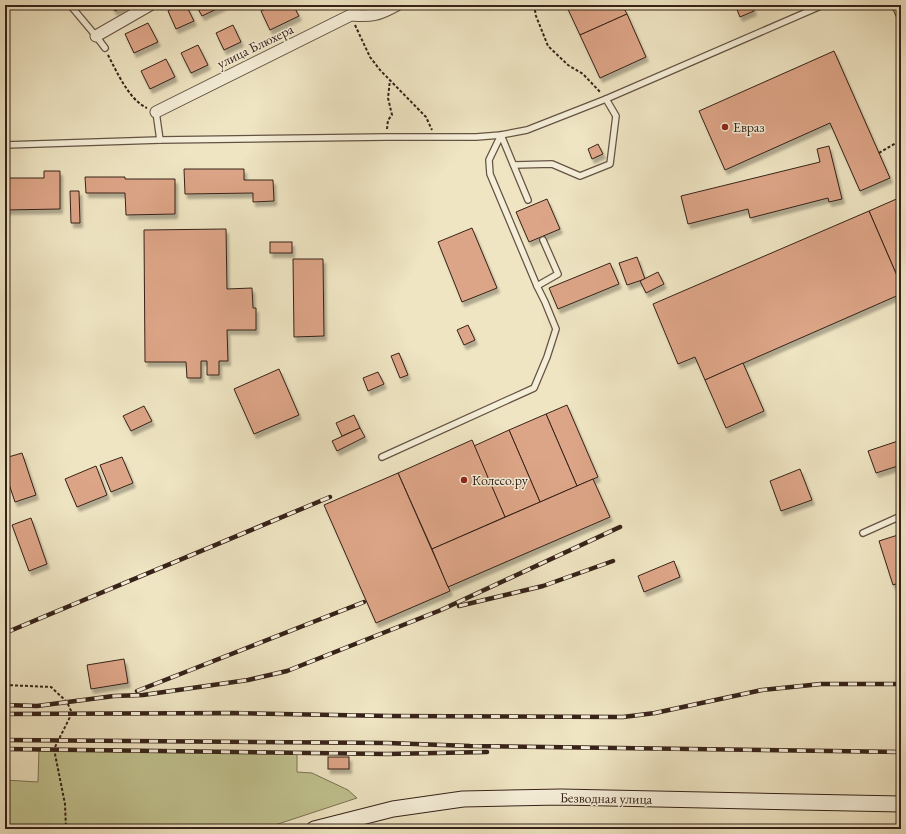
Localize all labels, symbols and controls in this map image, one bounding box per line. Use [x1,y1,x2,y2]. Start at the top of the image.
street label: улица Блюхера [214,20,297,72]
place label: Евраз [733,118,765,136]
marker: Евраз [720,122,730,132]
place label: Колесо.ру [472,471,529,489]
marker: Колесо.ру [459,475,469,485]
street label: Безводная улица [560,788,653,808]

